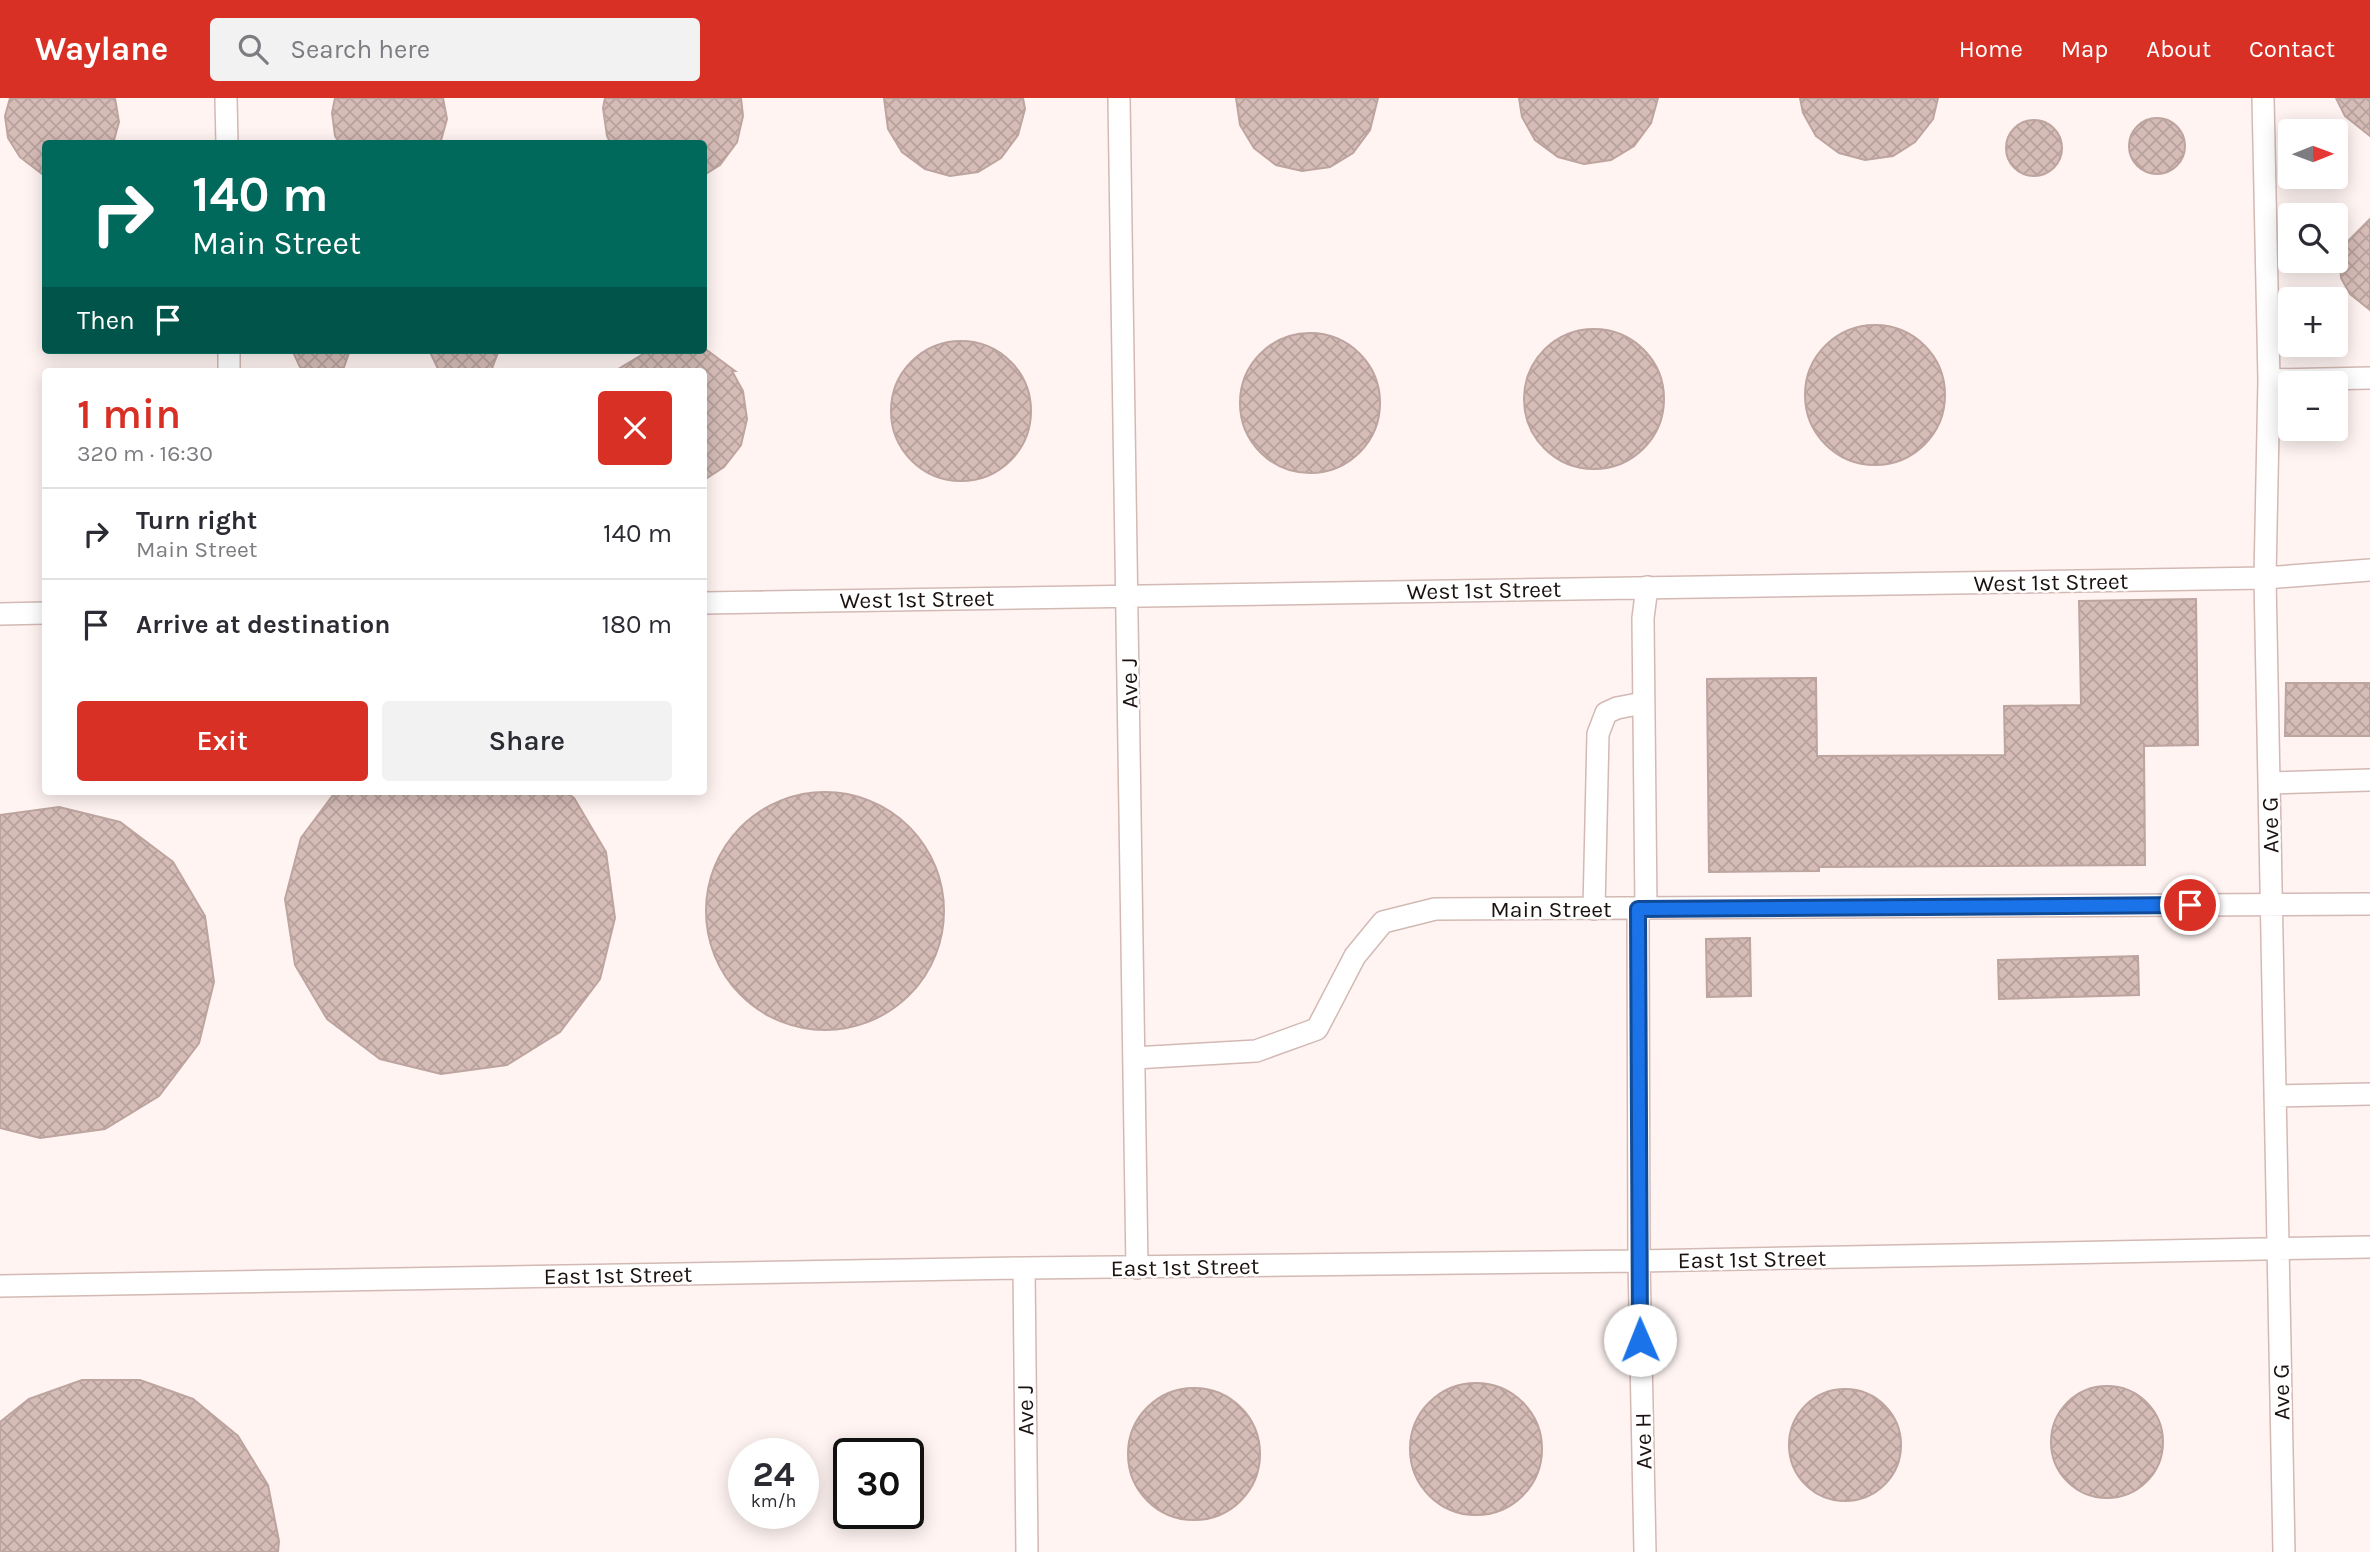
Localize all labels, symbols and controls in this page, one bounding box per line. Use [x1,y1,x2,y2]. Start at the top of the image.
search box [210,18,700,81]
text: Waylane [35,30,168,68]
icon: search [234,30,272,68]
text: Search here [290,34,430,65]
text: Home [1959,35,2023,63]
text: Map [2061,35,2108,63]
text: About [2146,35,2211,63]
text: Contact [2249,35,2335,63]
north arrow [2278,119,2348,189]
map controls [2278,119,2348,441]
text: 140 m [192,166,329,223]
icon: right [77,168,168,259]
button: search [2278,203,2348,273]
text: Main Street [192,225,361,262]
button: + [2278,287,2348,357]
icon: arrive [149,301,187,339]
text: Then [77,305,135,336]
button: − [2278,371,2348,441]
text: 1 min [77,389,181,439]
button: close [598,391,672,465]
text: 320 m · 16:30 [77,440,213,467]
text: Turn right [136,505,257,536]
icon: right [77,515,115,553]
text: 140 m [603,518,672,549]
text: Main Street [136,536,257,563]
street label: West 1st Street [1973,568,2129,597]
street label: West 1st Street [1406,576,1562,605]
street label: West 1st Street [839,585,995,614]
icon: arrive [77,606,115,644]
text: Arrive at destination [136,609,390,640]
text: 180 m [602,609,672,640]
street label: Ave J [1116,657,1143,709]
button: Exit [77,701,368,781]
button: Share [382,701,672,781]
street label: Ave G [2257,797,2284,853]
pin [2160,875,2220,935]
icon: arrive [2171,886,2209,924]
street label: Main Street [1490,896,1612,923]
street label: East 1st Street [1677,1245,1827,1274]
street label: East 1st Street [1110,1253,1260,1282]
street label: East 1st Street [543,1261,693,1290]
position arrow [1603,1303,1677,1377]
street label: Ave G [2268,1364,2295,1420]
street label: Ave J [1012,1384,1039,1436]
street label: Ave H [1630,1412,1657,1470]
speed limit sign: 30 [833,1438,924,1529]
text: 24 [753,1454,795,1495]
text: km/h [751,1490,796,1512]

